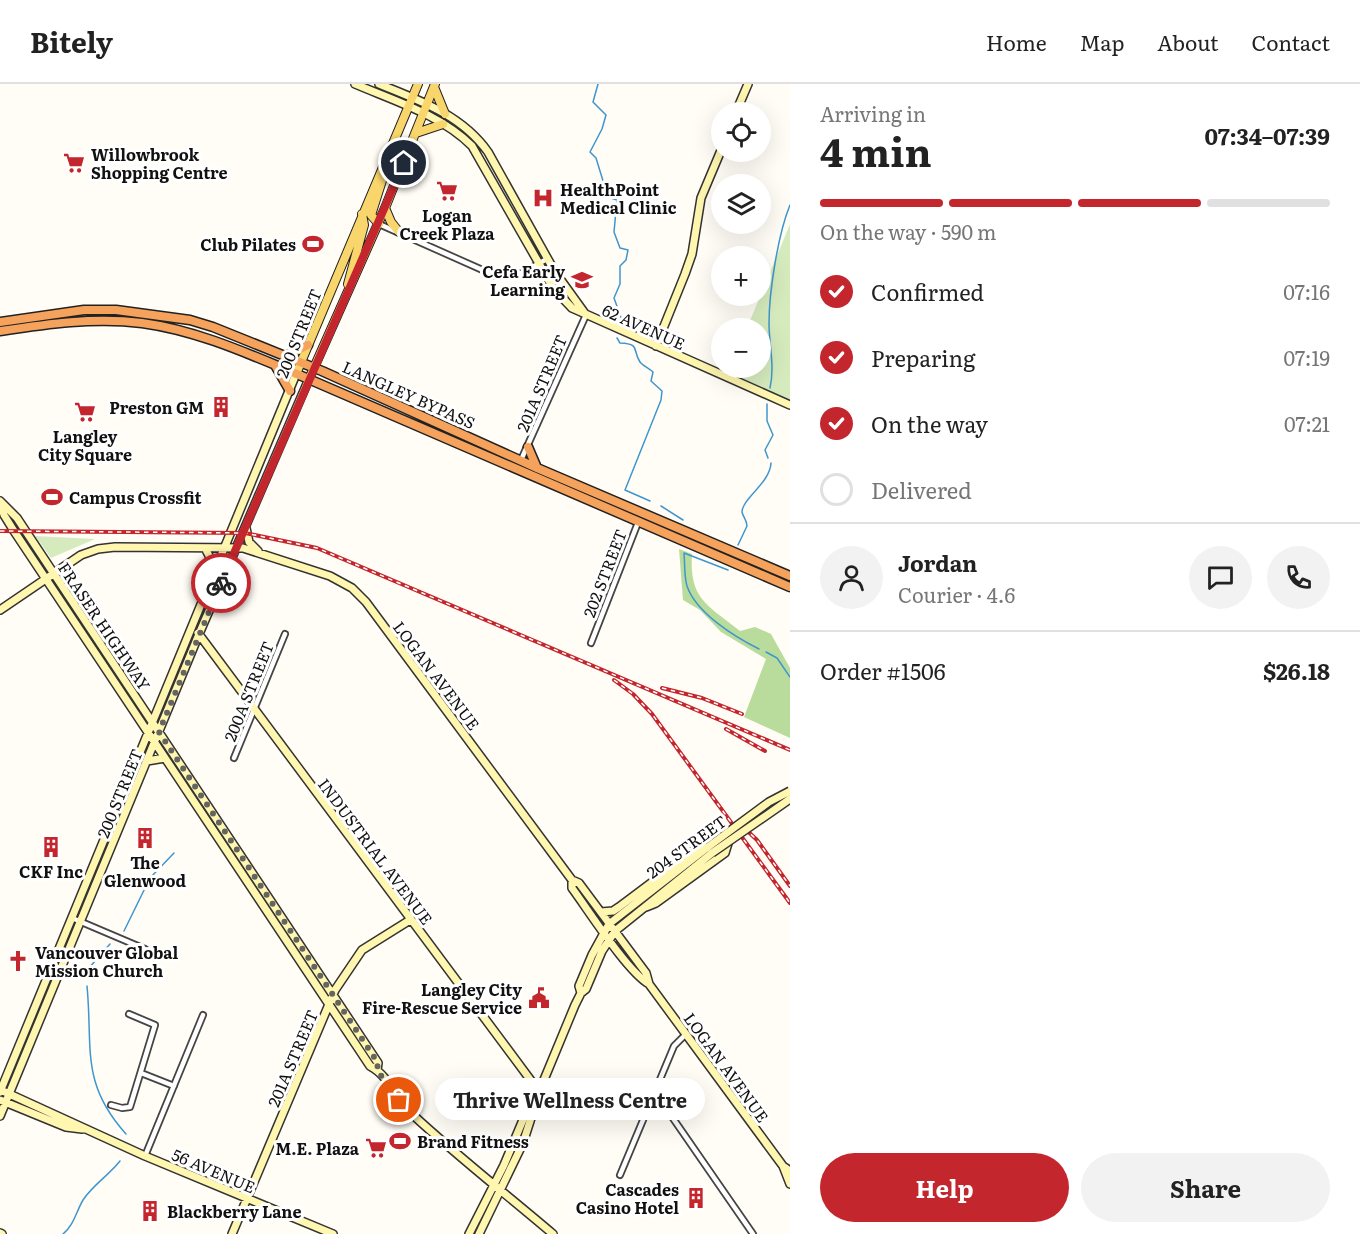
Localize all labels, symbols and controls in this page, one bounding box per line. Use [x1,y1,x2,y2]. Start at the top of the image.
text: Bitely [30,20,113,62]
text: Home [986,26,1047,57]
text: Map [1080,26,1124,57]
text: About [1157,26,1219,57]
text: Contact [1252,26,1330,57]
text: Arriving in [820,98,926,128]
map controls [711,102,771,378]
button: locate [711,102,771,162]
text: 07:34–07:39 [1204,119,1330,152]
text: 4 min [820,121,932,179]
pin [378,137,429,188]
place label: Willowbrook Shopping Centre [91,142,227,184]
icon: home [387,146,420,179]
supermarket icon: Willowbrook Shopping Centre [62,151,86,175]
button: layers [711,174,771,234]
place label: HealthPoint Medical Clinic [560,177,677,219]
supermarket icon: Logan Creek Plaza [435,179,459,203]
hospital icon: HealthPoint Medical Clinic [531,186,555,210]
place label: Logan Creek Plaza [400,203,495,245]
text: On the way · 590 m [820,216,996,246]
place label: Club Pilates [200,232,296,256]
sports icon: Club Pilates [301,232,325,256]
button: + [711,246,771,306]
place label: Cefa Early Learning [482,259,565,301]
school or university icon: Cefa Early Learning [570,268,594,292]
icon: check [820,275,853,308]
text: Confirmed [871,275,984,308]
text: 07:16 [1283,276,1330,306]
street label: 200 STREET [269,285,327,381]
street label: 62 AVENUE [599,297,689,355]
button: − [711,318,771,378]
street label: 201A STREET [510,331,572,435]
icon: check [820,341,853,374]
text: Preparing [871,341,975,374]
text: 07:19 [1283,342,1330,372]
street label: LANGLEY BYPASS [339,354,479,434]
place label: Preston GM [109,395,204,419]
building icon: Preston GM [209,395,233,419]
supermarket icon: Langley City Square [73,400,97,424]
icon: check [820,407,853,440]
text: On the way [871,407,988,440]
text: 07:21 [1284,408,1330,438]
place label: Langley City Square [38,424,132,466]
text: Delivered [871,473,972,506]
sports icon: Campus Crossfit [40,485,64,509]
place label: Campus Crossfit [69,485,202,509]
street label: 202 STREET [576,525,632,621]
button: person [820,546,883,609]
text: Jordan [898,546,977,579]
button: chat [1189,546,1252,609]
button: phone [1267,546,1330,609]
courier [191,553,251,613]
street label: FRASER HIGHWAY [53,557,157,695]
icon: bike [205,567,238,600]
text: Courier · 4.6 [898,579,1015,609]
street label: LOGAN AVENUE [388,615,486,735]
street label: 200A STREET [217,637,279,745]
text: Order #1506 [820,654,946,687]
text: $26.18 [1263,654,1330,687]
street label: 200 STREET [90,745,148,841]
street label: INDUSTRIAL AVENUE [313,773,439,929]
street label: 204 STREET [641,809,731,883]
building icon: The Glenwood [133,826,157,850]
building icon: CKF Inc [39,835,63,859]
place label: The Glenwood [104,850,186,892]
place label: CKF Inc [19,859,83,883]
place label: Vancouver Global Mission Church [35,940,179,982]
church icon: Vancouver Global Mission Church [6,949,30,973]
place label: Langley City Fire-Rescue Service [362,977,522,1019]
public building icon: Langley City Fire-Rescue Service [527,986,551,1010]
street label: 201A STREET [261,1006,323,1110]
street label: LOGAN AVENUE [679,1007,775,1127]
pin [373,1074,424,1125]
callout: Thrive Wellness Centre [435,1079,705,1121]
icon: bag [382,1083,415,1116]
text: Thrive Wellness Centre [453,1084,687,1114]
sports icon: Brand Fitness [388,1129,412,1153]
place label: Brand Fitness [417,1129,529,1153]
place label: M.E. Plaza [276,1136,360,1160]
supermarket icon: M.E. Plaza [364,1136,388,1160]
street label: 56 AVENUE [169,1142,259,1198]
button: Help [820,1153,1069,1222]
button: Share [1081,1153,1330,1222]
place label: Cascades Casino Hotel [576,1177,679,1219]
building icon: Cascades Casino Hotel [684,1186,708,1210]
building icon: Blackberry Lane [138,1199,162,1223]
place label: Blackberry Lane [167,1199,301,1223]

